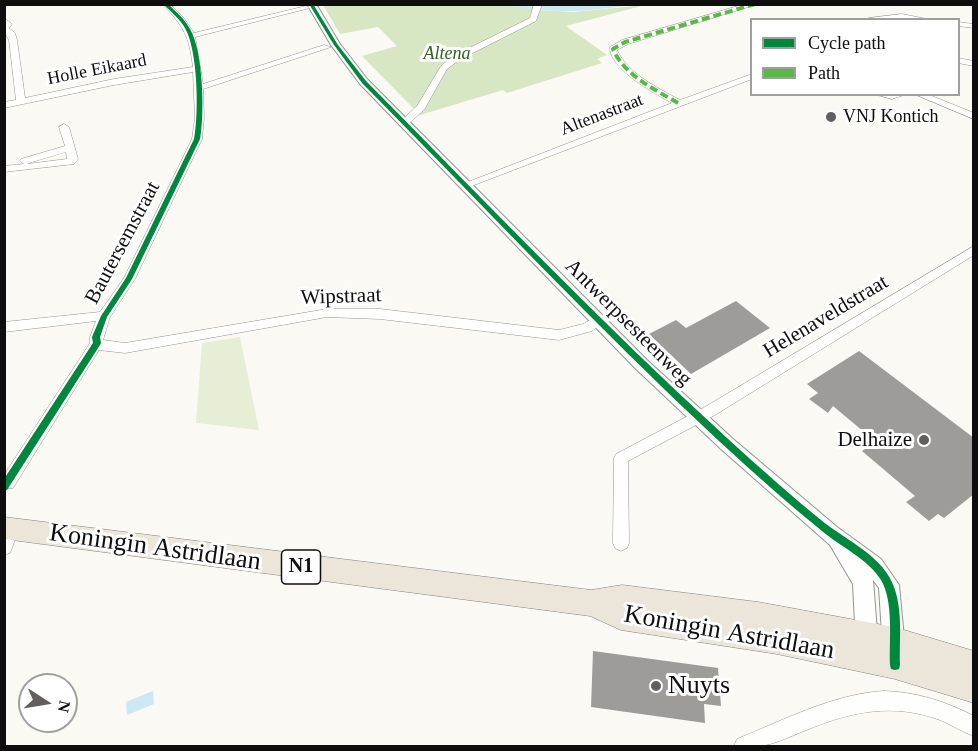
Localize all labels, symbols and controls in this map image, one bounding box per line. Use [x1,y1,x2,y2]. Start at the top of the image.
legend [750,18,960,96]
text: Cycle path [808,33,885,53]
park label: Altena [424,43,470,65]
street label: Holle Eikaard [46,50,148,90]
text: Path [808,63,840,83]
street label: Altenastraat [558,89,646,141]
place label: VNJ Kontich [843,106,938,128]
marker: VNJ Kontich [824,110,838,124]
street label: Bautersemstraat [80,177,166,309]
street label: Antwerpsesteenweg [559,254,697,392]
street label: Helenaveldstraat [759,270,893,364]
street label: Wipstraat [300,283,382,311]
place label: Delhaize [837,427,912,453]
marker: Delhaize [917,433,931,447]
street label: Koningin Astridlaan [47,518,263,578]
road number: N1 [282,550,320,584]
street label: Koningin Astridlaan [621,599,837,667]
place label: Nuyts [668,670,730,702]
north arrow [18,673,78,733]
marker: Nuyts [649,679,663,693]
text: N [55,699,74,714]

